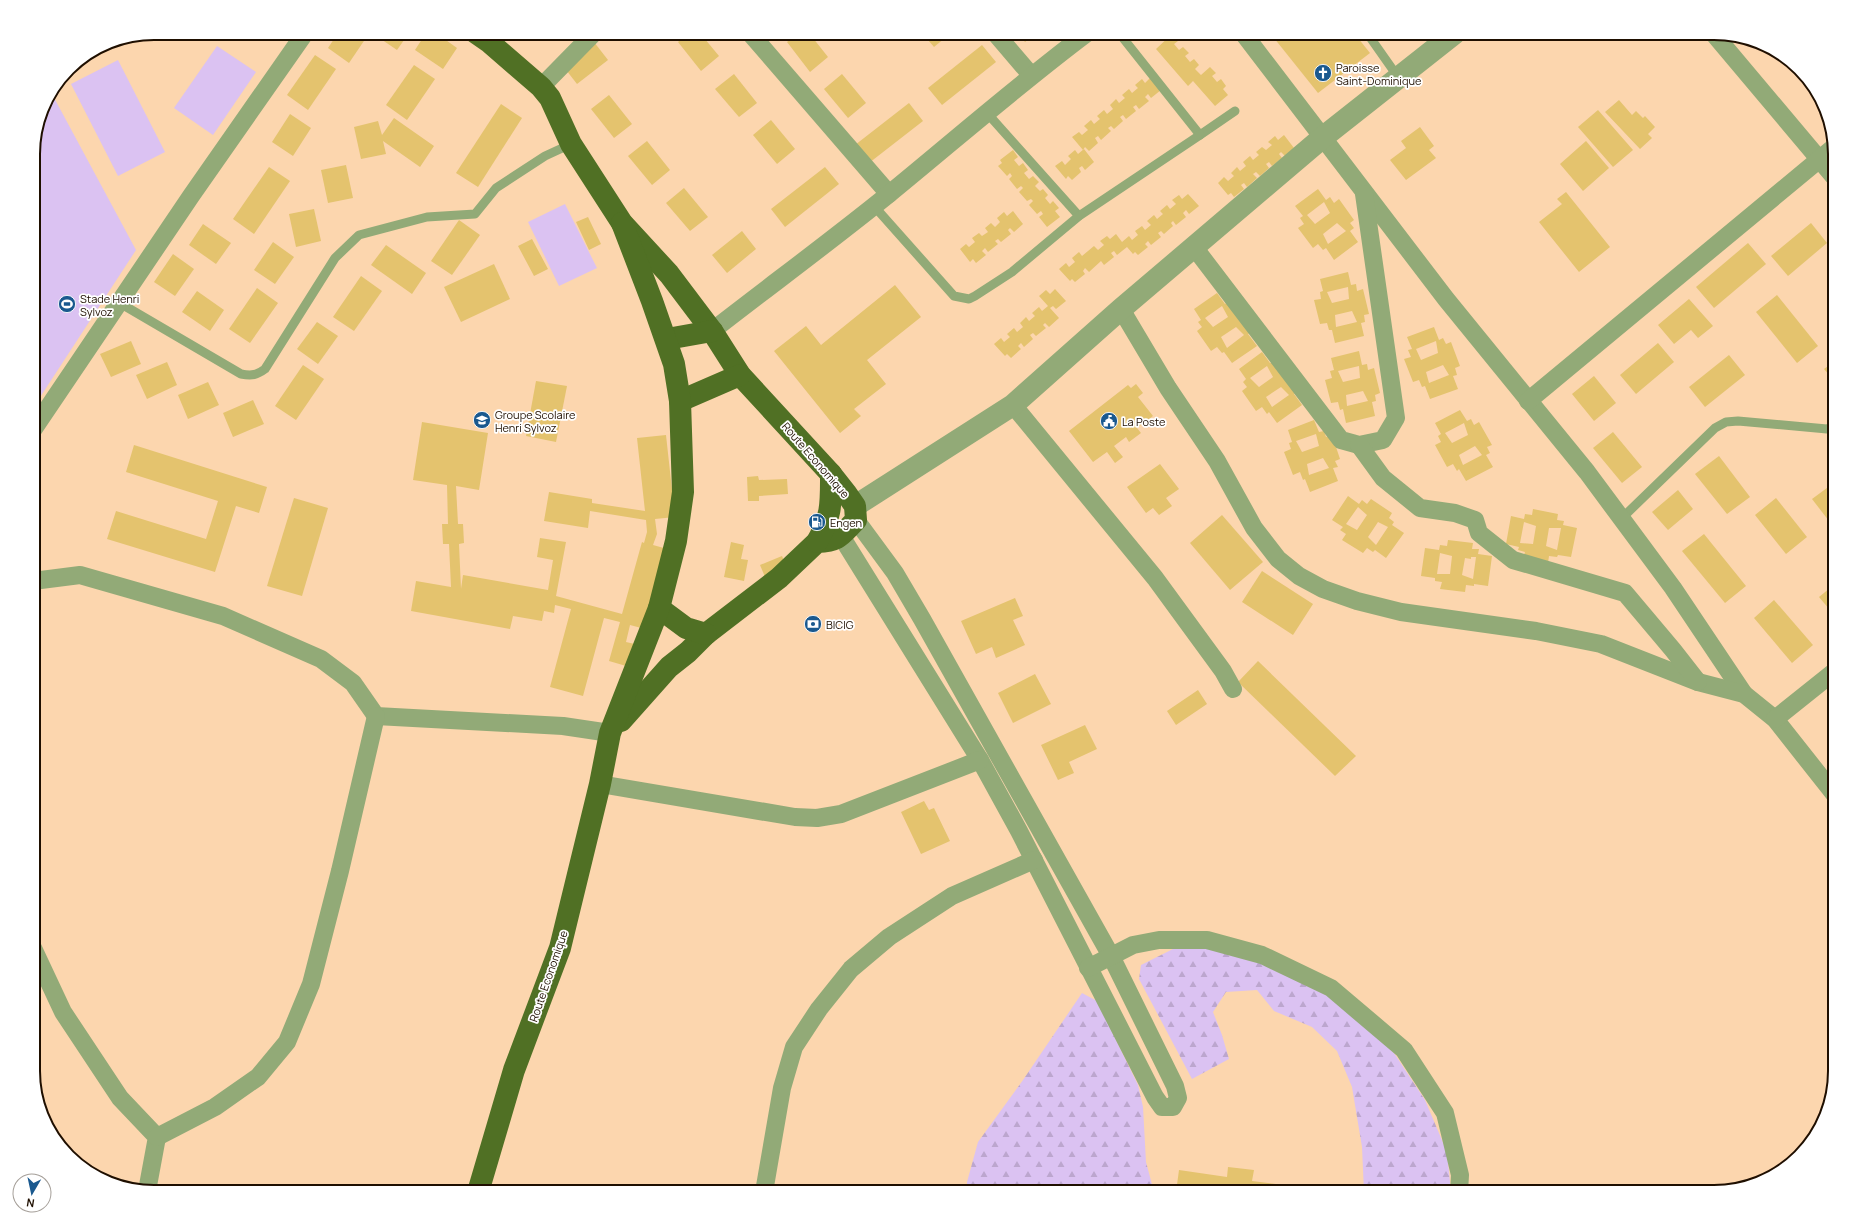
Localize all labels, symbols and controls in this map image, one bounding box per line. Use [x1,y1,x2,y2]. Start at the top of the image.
place label: Paroisse Saint-Dominique [1336,60,1422,88]
church icon: Paroisse Saint-Dominique [1313,63,1333,83]
place label: Stade Henri Sylvoz [80,291,139,319]
sports icon: Stade Henri Sylvoz [57,294,77,314]
place label: Groupe Scolaire Henri Sylvoz [495,407,576,435]
school or university icon: Groupe Scolaire Henri Sylvoz [472,410,492,430]
public building icon: La Poste [1099,411,1119,431]
place label: La Poste [1122,414,1166,429]
street label: Route Economique [779,419,853,502]
fuel station icon: Engen [807,512,827,532]
place label: Engen [830,515,862,530]
bank icon: BICIG [803,614,823,634]
place label: BICIG [826,617,854,632]
street label: Route Economique [525,928,571,1024]
north arrow [12,1173,52,1213]
text: N [25,1195,35,1211]

